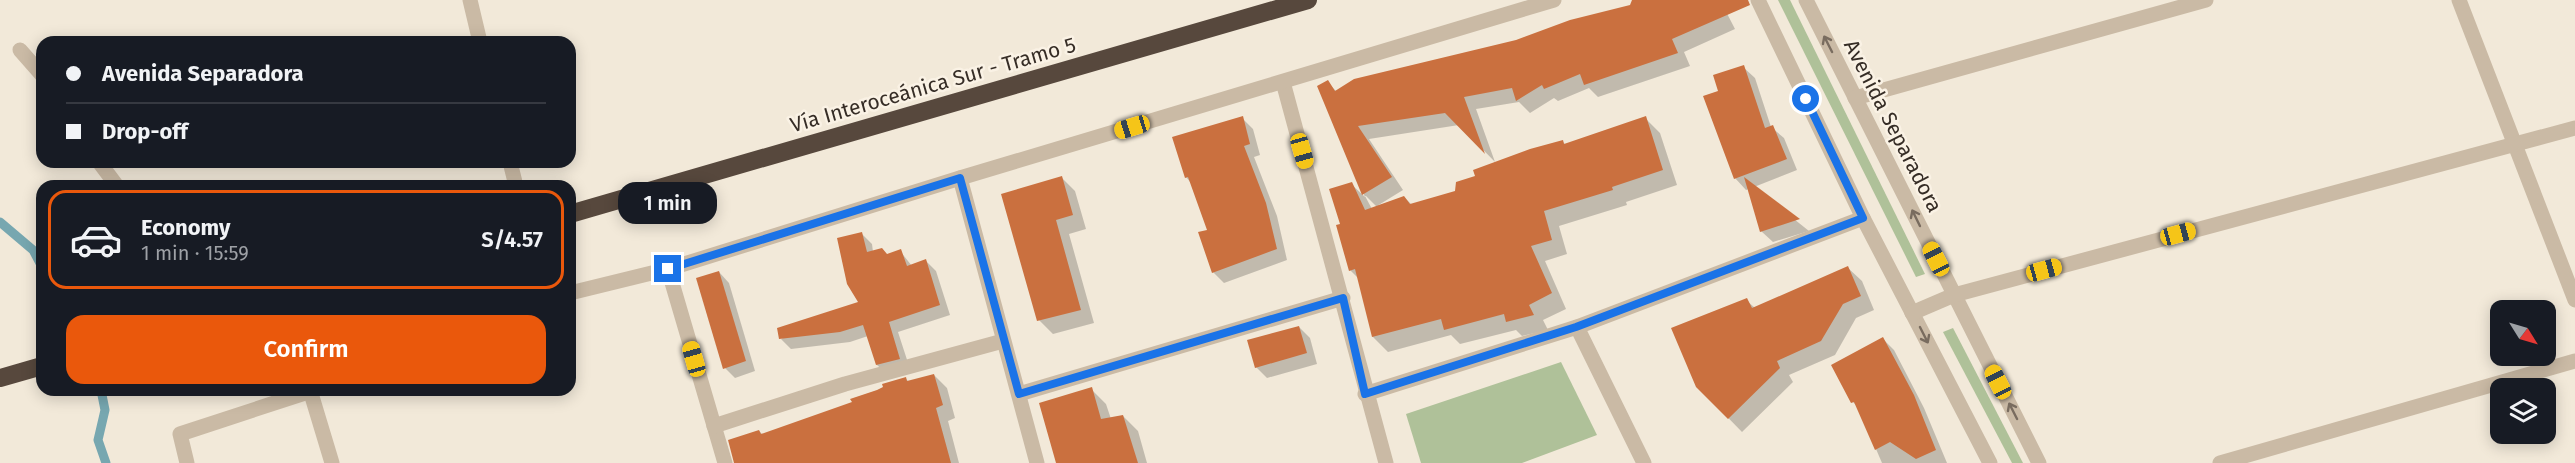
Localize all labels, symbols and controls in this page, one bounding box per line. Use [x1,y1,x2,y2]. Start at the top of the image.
street label: Vía Interoceánica Sur - Tramo 5 [787,32,1079,138]
one-way arrow [1822,35,1833,53]
street label: Avenida Separadora [1838,35,1948,217]
text: Avenida Separadora [102,60,304,87]
route start [1792,85,1819,112]
car [1112,113,1152,141]
text: Drop-off [102,118,188,145]
car [1288,131,1316,171]
callout: 1 min [618,182,718,224]
text: 1 min [643,191,692,215]
one-way arrow [1909,209,1921,227]
icon: car [69,213,123,267]
text: Economy [141,214,230,241]
car [2158,221,2198,247]
text: S/4.57 [481,226,543,253]
car [1920,239,1952,279]
text: 1 min · 15:59 [141,241,249,265]
route end [654,255,681,282]
car [2024,257,2064,283]
north arrow [2490,300,2556,366]
map controls [2490,300,2556,444]
button: Confirm [66,315,546,384]
one-way arrow [1919,325,1930,343]
car [680,339,708,379]
car [1982,362,2014,402]
button: layers [2490,378,2556,444]
one-way arrow [2007,403,2019,420]

